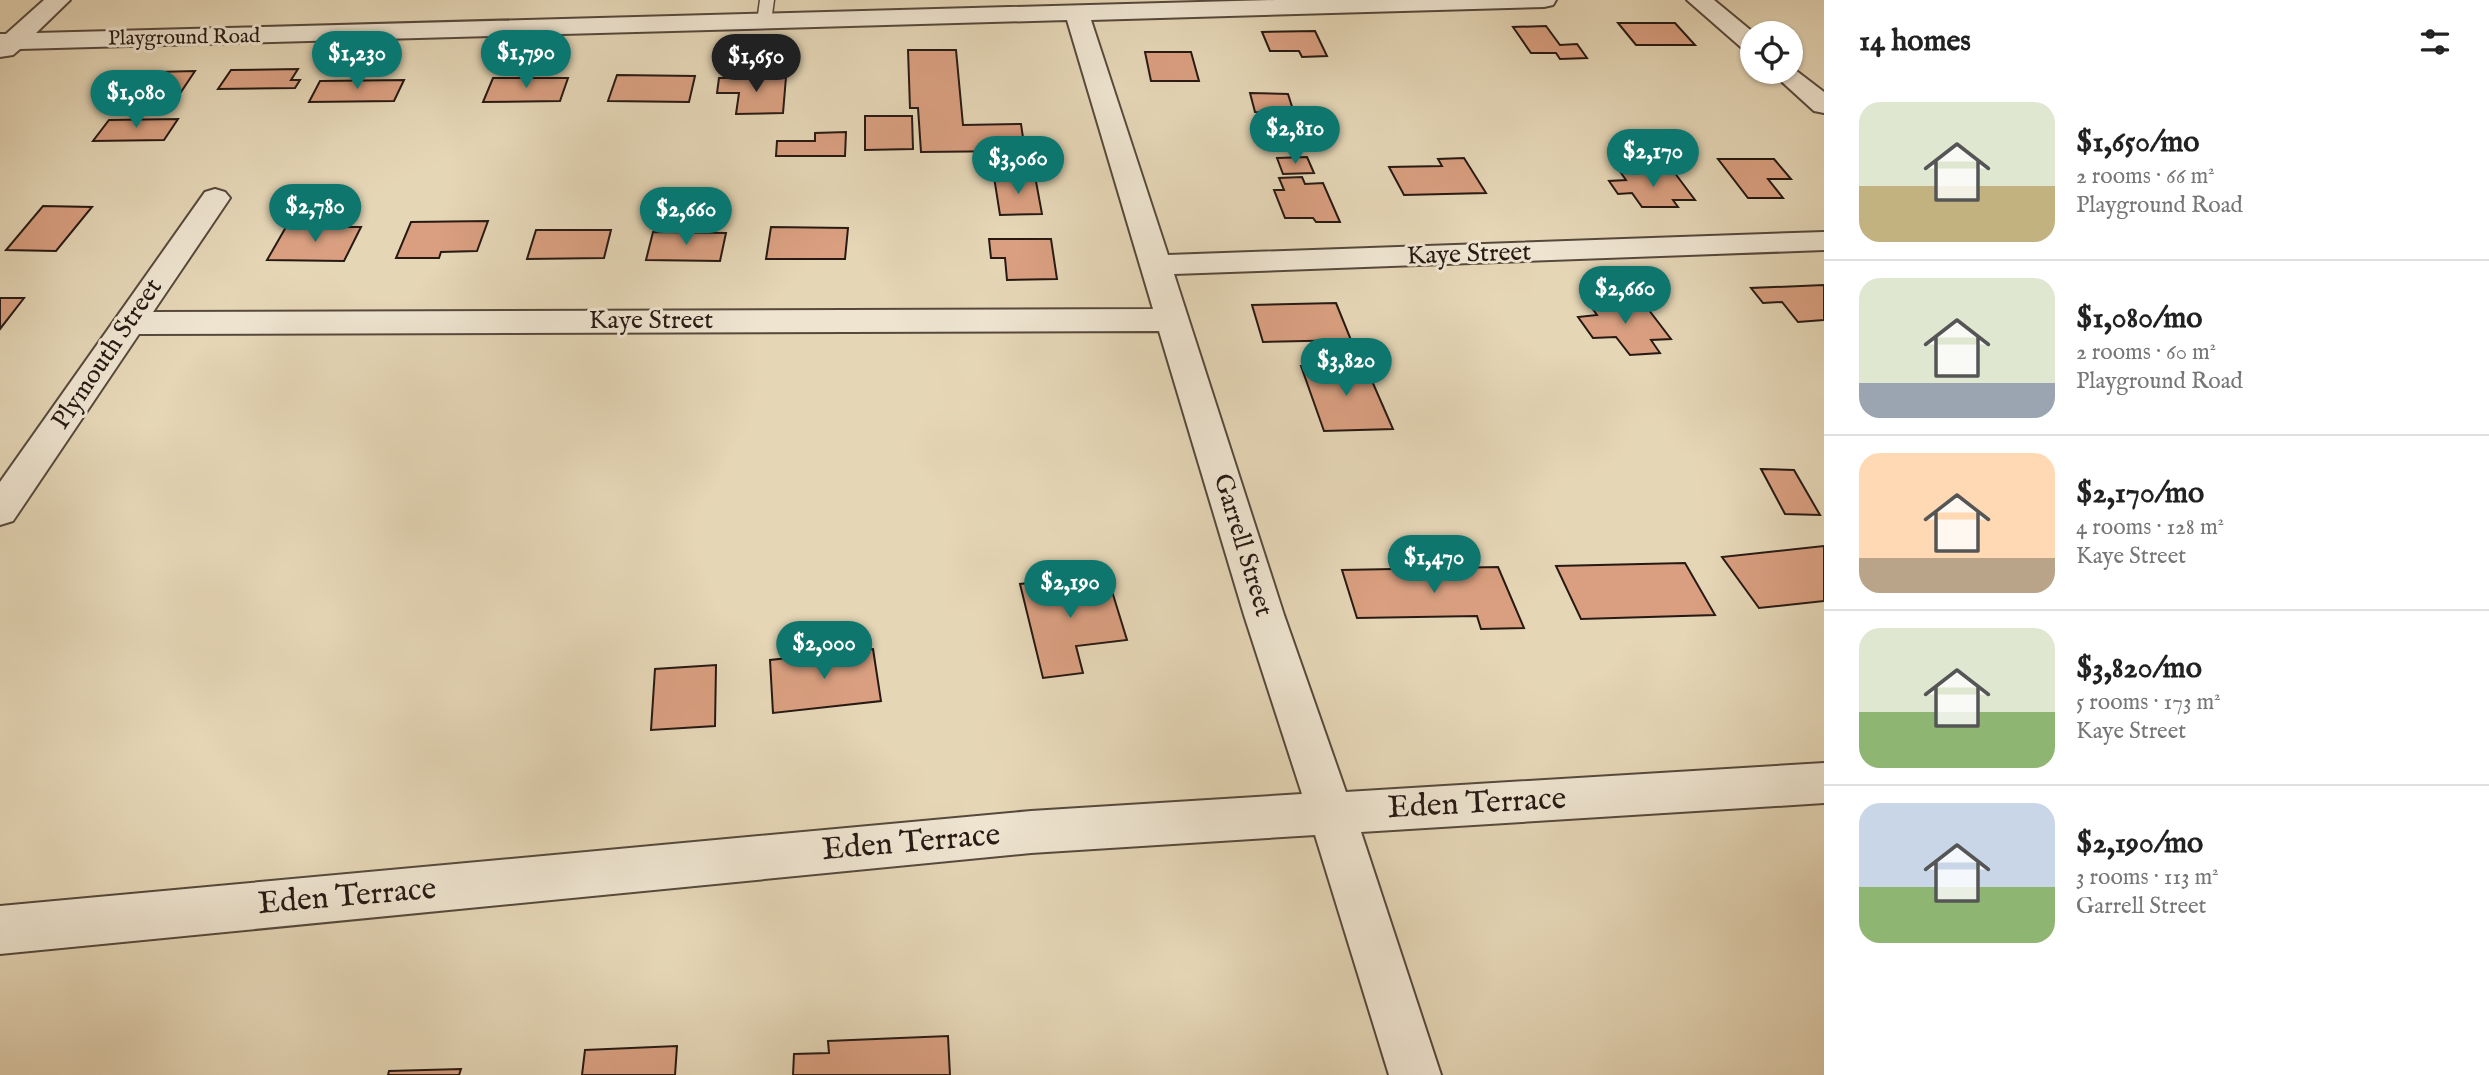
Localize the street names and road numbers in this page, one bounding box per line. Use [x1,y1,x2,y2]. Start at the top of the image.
street label: Playground Road [108,23,261,53]
street label: Kaye Street [1406,235,1532,273]
street label: Plymouth Street [44,272,170,436]
street label: Kaye Street [589,304,713,337]
street label: Garrell Street [1206,470,1280,620]
street label: Eden Terrace [1387,779,1567,829]
street label: Eden Terrace [820,815,1002,871]
street label: Eden Terrace [256,869,438,925]

